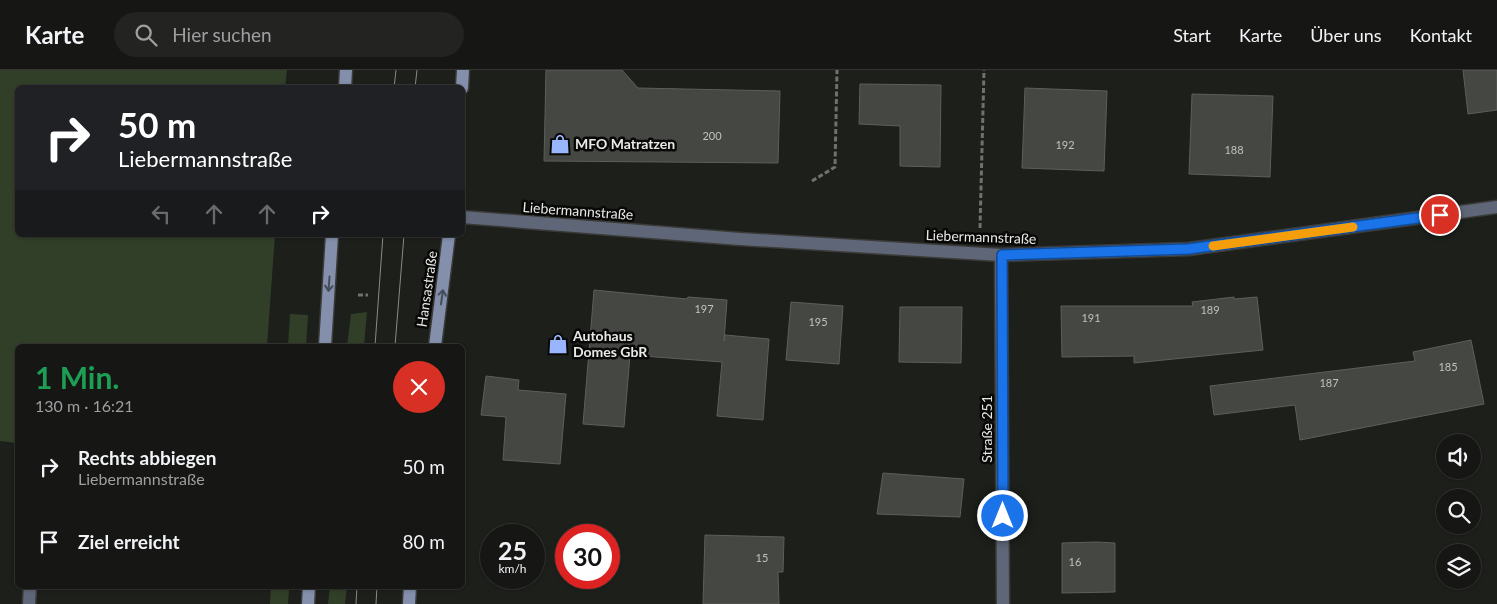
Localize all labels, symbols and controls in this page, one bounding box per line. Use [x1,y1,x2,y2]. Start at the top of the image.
search box [114,12,464,57]
text: Karte [25,20,84,49]
icon: search [132,21,160,49]
text: Hier suchen [172,23,272,46]
text: Start [1173,24,1211,46]
text: Karte [1239,24,1282,46]
text: Über uns [1310,24,1382,46]
text: Kontakt [1410,24,1472,46]
text: 50 m [118,103,196,145]
icon: right [35,105,100,170]
house number: 200 [702,129,722,142]
shop icon: MFO Matratzen [549,133,571,155]
place label: MFO Matratzen [575,135,675,152]
house number: 192 [1055,138,1075,151]
house number: 188 [1224,143,1244,156]
text: Liebermannstraße [118,145,292,172]
pin [1419,194,1461,236]
street label: Liebermannstraße [522,198,634,223]
icon: left [147,200,175,228]
icon: ahead [200,200,228,228]
icon: ahead [253,200,281,228]
icon: right [306,200,334,228]
icon: arrive [1426,201,1454,229]
street label: Liebermannstraße [925,226,1037,247]
street label: Hansastraße [413,250,440,328]
one-way arrow [324,275,333,291]
one-way arrow [437,289,447,305]
house number: 197 [694,302,714,315]
house number: 189 [1200,303,1220,316]
house number: 191 [1081,311,1101,324]
house number: 195 [808,315,828,328]
place label: Autohaus Domes GbR [572,327,648,360]
shop icon: Autohaus Domes GbR [547,333,569,355]
text: 1 Min. [35,359,120,395]
house number: 185 [1438,360,1458,373]
button: close [393,361,445,413]
house number: 187 [1319,376,1339,389]
street label: Straße 251 [978,395,995,463]
text: 130 m · 16:21 [35,396,134,415]
map controls [1436,434,1481,589]
button: sound [1436,434,1481,479]
text: Rechts abbiegen [78,446,216,469]
icon: right [35,453,63,481]
text: 50 m [402,455,445,478]
text: Liebermannstraße [78,469,205,488]
position arrow [976,489,1028,541]
button: search [1436,489,1481,534]
speed limit sign: 30 [555,524,620,589]
icon: arrive [35,528,63,556]
text: Ziel erreicht [78,530,180,553]
text: 80 m [402,530,445,553]
text: 25 [498,535,527,565]
button: layers [1436,544,1481,589]
house number: 15 [756,551,768,564]
house number: 16 [1069,555,1081,568]
text: km/h [498,561,527,576]

